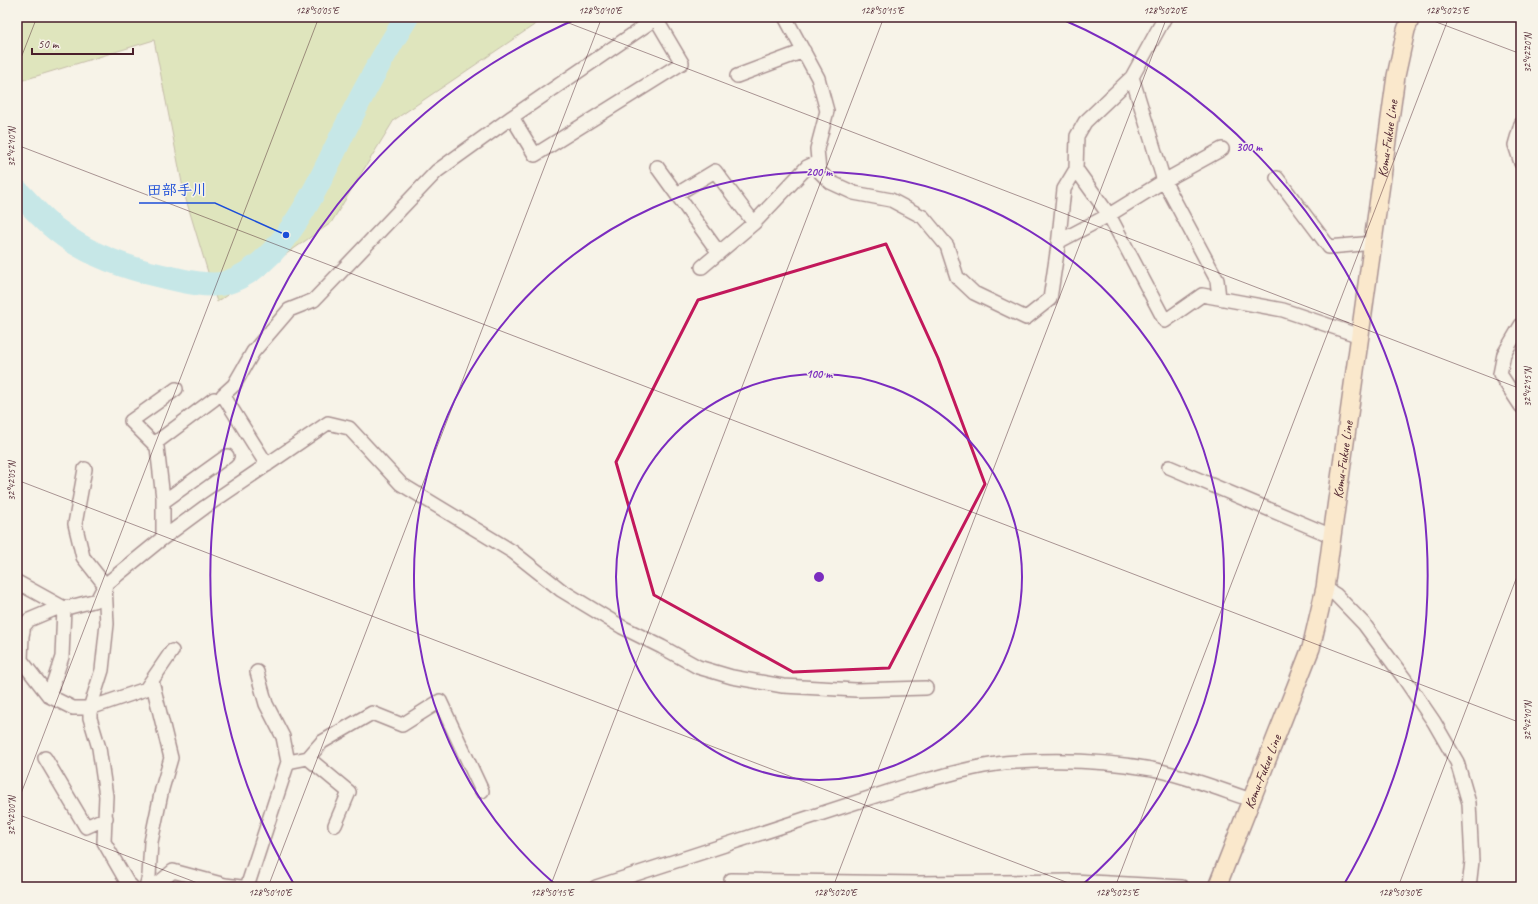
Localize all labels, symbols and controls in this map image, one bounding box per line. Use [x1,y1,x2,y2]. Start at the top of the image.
text: 128°50'05"E [295,4,340,17]
text: 128°50'10"E [578,4,623,17]
text: 128°50'15"E [860,4,905,17]
text: 128°50'20"E [1143,4,1188,17]
text: 128°50'25"E [1425,4,1470,17]
scale bar [32,30,133,56]
text: 32°42'20"N [1521,31,1534,73]
text: 50 m [38,36,60,52]
street label: Komu-Fukue Line [1373,97,1401,179]
text: 32°42'10"N [5,125,18,167]
text: 300 m [1236,139,1263,155]
text: 200 m [806,164,833,180]
callout: 田部手川 [139,176,215,203]
text: 田部手川 [147,181,207,200]
text: 32°42'15"N [1521,365,1534,407]
text: 100 m [806,366,833,382]
street label: Komu-Fukue Line [1329,418,1357,499]
text: 32°42'05"N [5,459,18,501]
centre of rings [812,570,826,584]
text: 32°42'10"N [1521,699,1534,741]
street label: Komu-Fukue Line [1240,731,1285,811]
text: 32°42'00"N [5,794,18,836]
text: 128°50'10"E [248,886,293,899]
text: 128°50'15"E [530,886,575,899]
text: 128°50'20"E [813,886,858,899]
text: 128°50'25"E [1095,886,1140,899]
text: 128°50'30"E [1378,886,1423,899]

